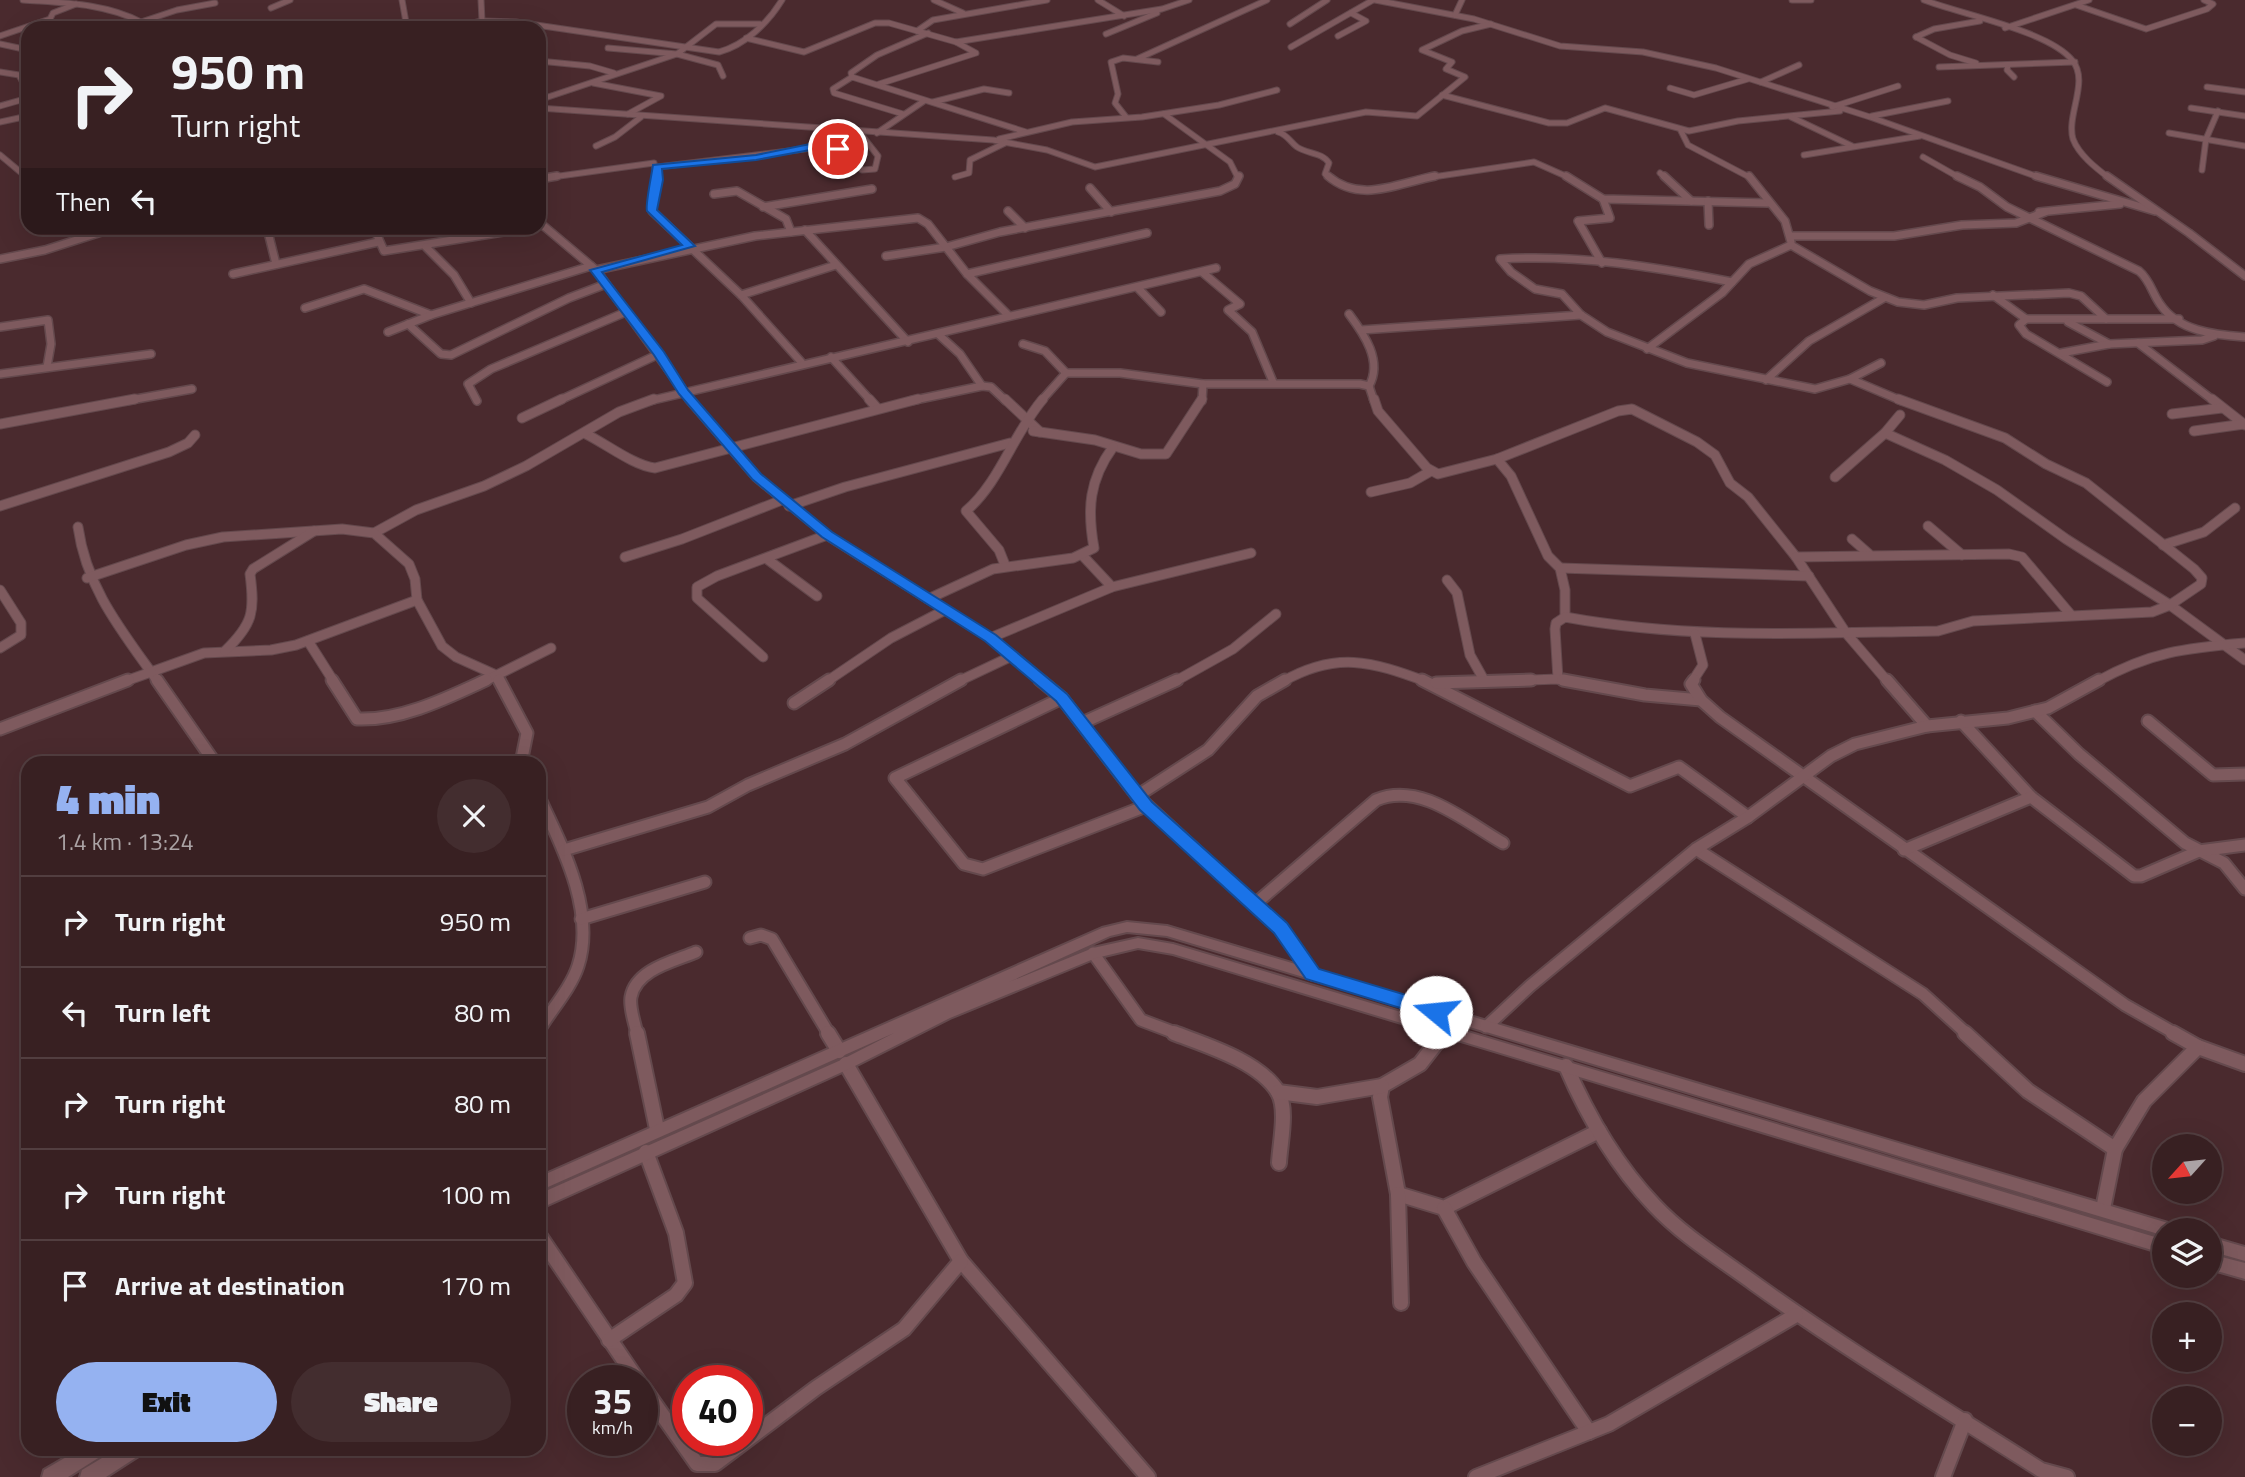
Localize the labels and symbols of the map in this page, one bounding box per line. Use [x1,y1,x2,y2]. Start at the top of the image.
pin [808,119,868,179]
position arrow [1399,975,1473,1049]
north arrow [2152,1134,2222,1204]
speed limit sign: 40 [672,1365,763,1456]

